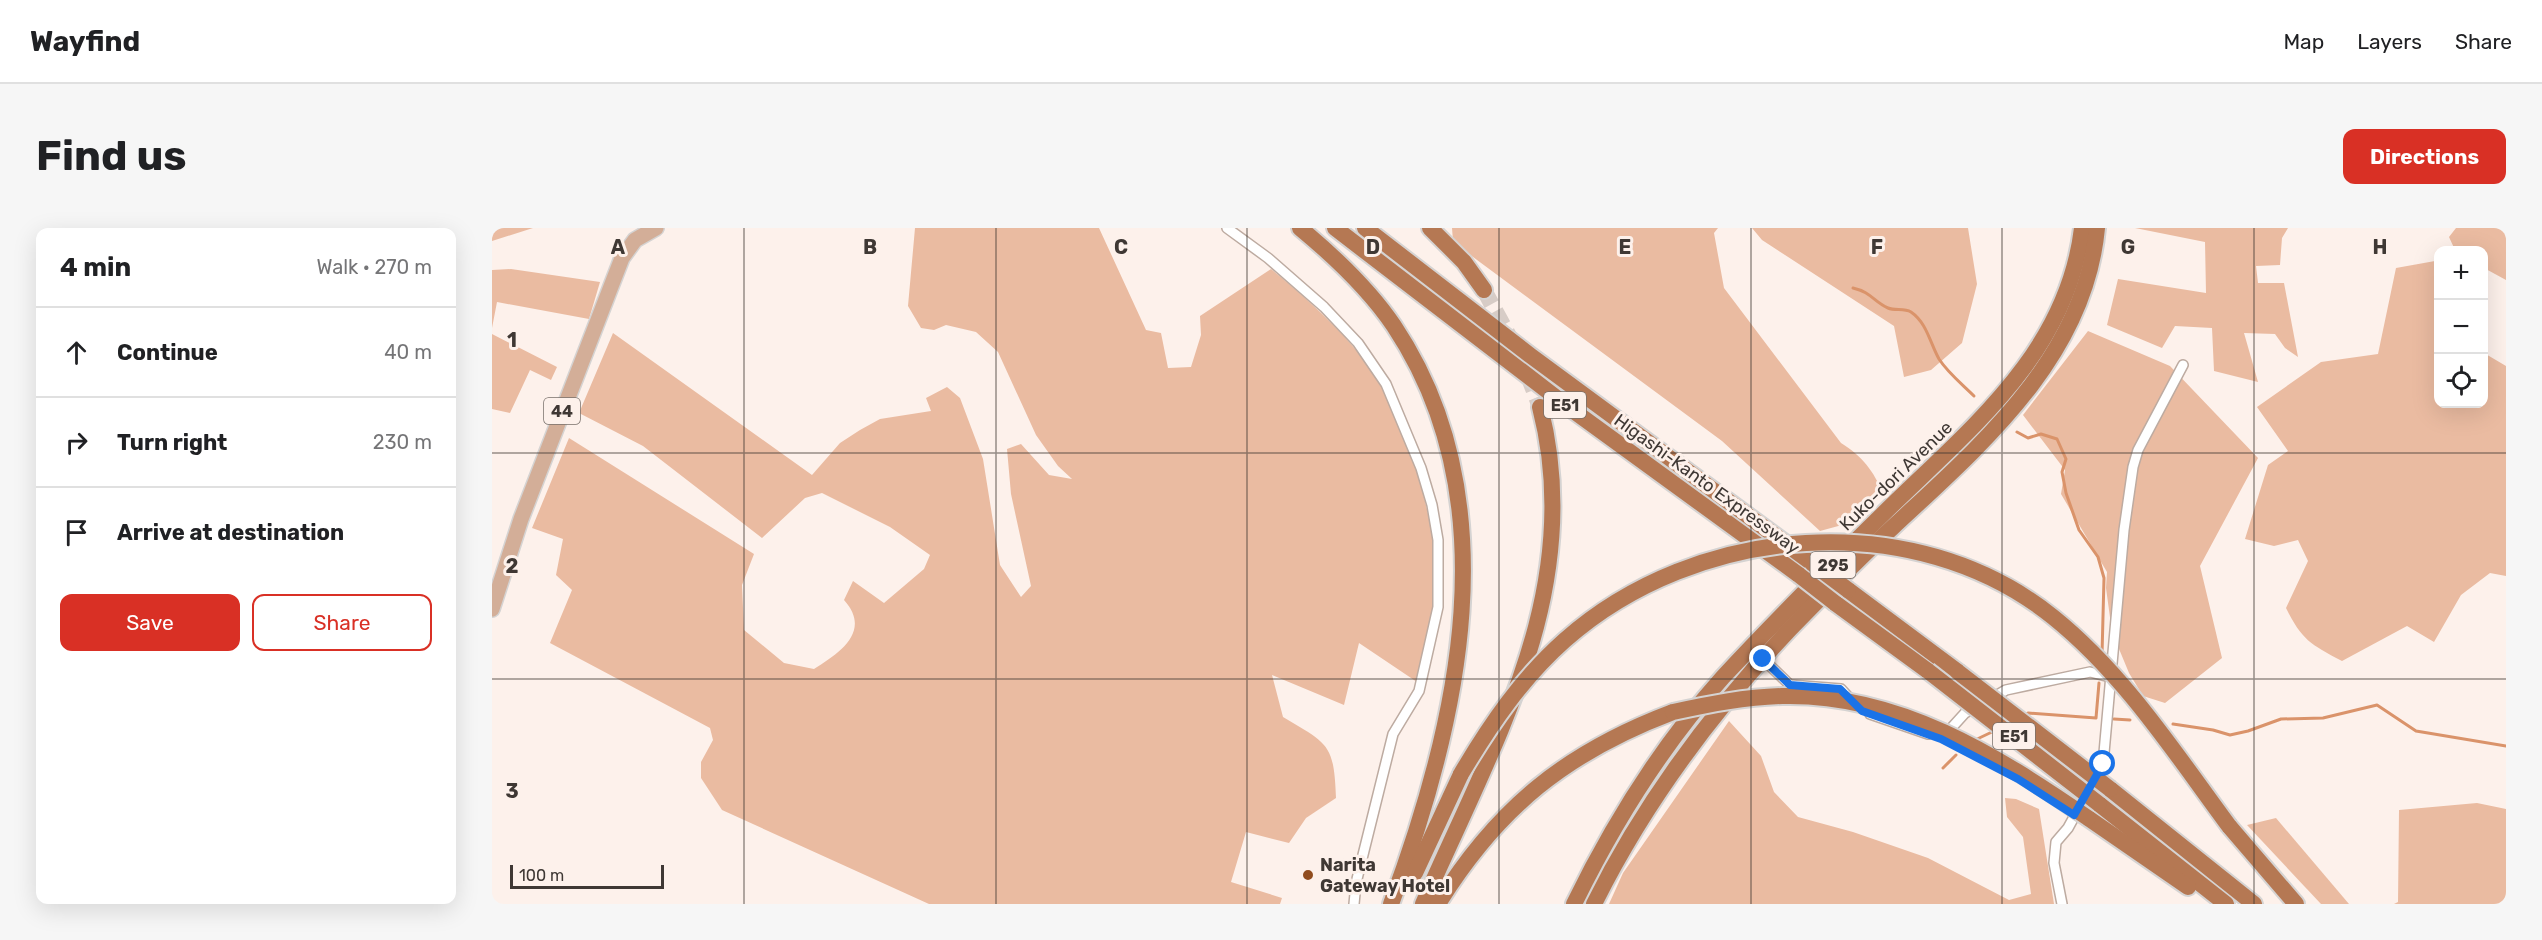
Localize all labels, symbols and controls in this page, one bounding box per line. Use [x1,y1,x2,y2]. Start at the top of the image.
text: Wayfind [30,25,140,58]
text: Map [2283,29,2324,54]
text: Layers [2357,29,2422,54]
text: Share [2455,29,2512,54]
button: Directions [2343,129,2506,184]
text: Find us [36,131,187,181]
text: A [611,235,626,259]
text: B [863,235,877,259]
text: C [1114,235,1128,259]
text: D [1366,235,1380,259]
text: E [1619,235,1631,259]
text: F [1871,235,1883,259]
text: G [2121,235,2135,259]
text: H [2373,235,2387,259]
map controls [2434,246,2488,408]
button: + [2434,246,2488,300]
text: 4 min [60,252,131,283]
text: Walk · 270 m [317,255,432,279]
button: − [2434,300,2488,354]
text: 1 [507,328,517,352]
icon: ahead [60,336,93,369]
text: Continue [117,339,218,366]
text: 40 m [384,340,432,364]
button: locate [2434,354,2488,408]
road number: E51 [1544,392,1586,418]
road number: 44 [544,398,580,424]
street label: Higashi-Kanto Expressway [1610,409,1804,559]
street label: Kuko-dori Avenue [1835,417,1957,535]
icon: right [60,426,93,459]
text: Turn right [117,429,227,456]
text: 230 m [373,430,432,454]
icon: arrive [60,516,93,549]
text: Arrive at destination [117,519,344,546]
road number: 295 [1810,552,1856,578]
text: 2 [506,554,519,578]
button: Save [60,594,240,651]
button: Share [252,594,432,651]
route end [1749,645,1775,671]
road number: E51 [1993,723,2035,749]
route start [2089,750,2115,776]
text: 3 [505,779,519,803]
place label: Narita Gateway Hotel [1320,854,1450,897]
scale bar [510,862,664,890]
text: 100 m [519,866,564,885]
marker: Narita Gateway Hotel [1301,868,1315,882]

